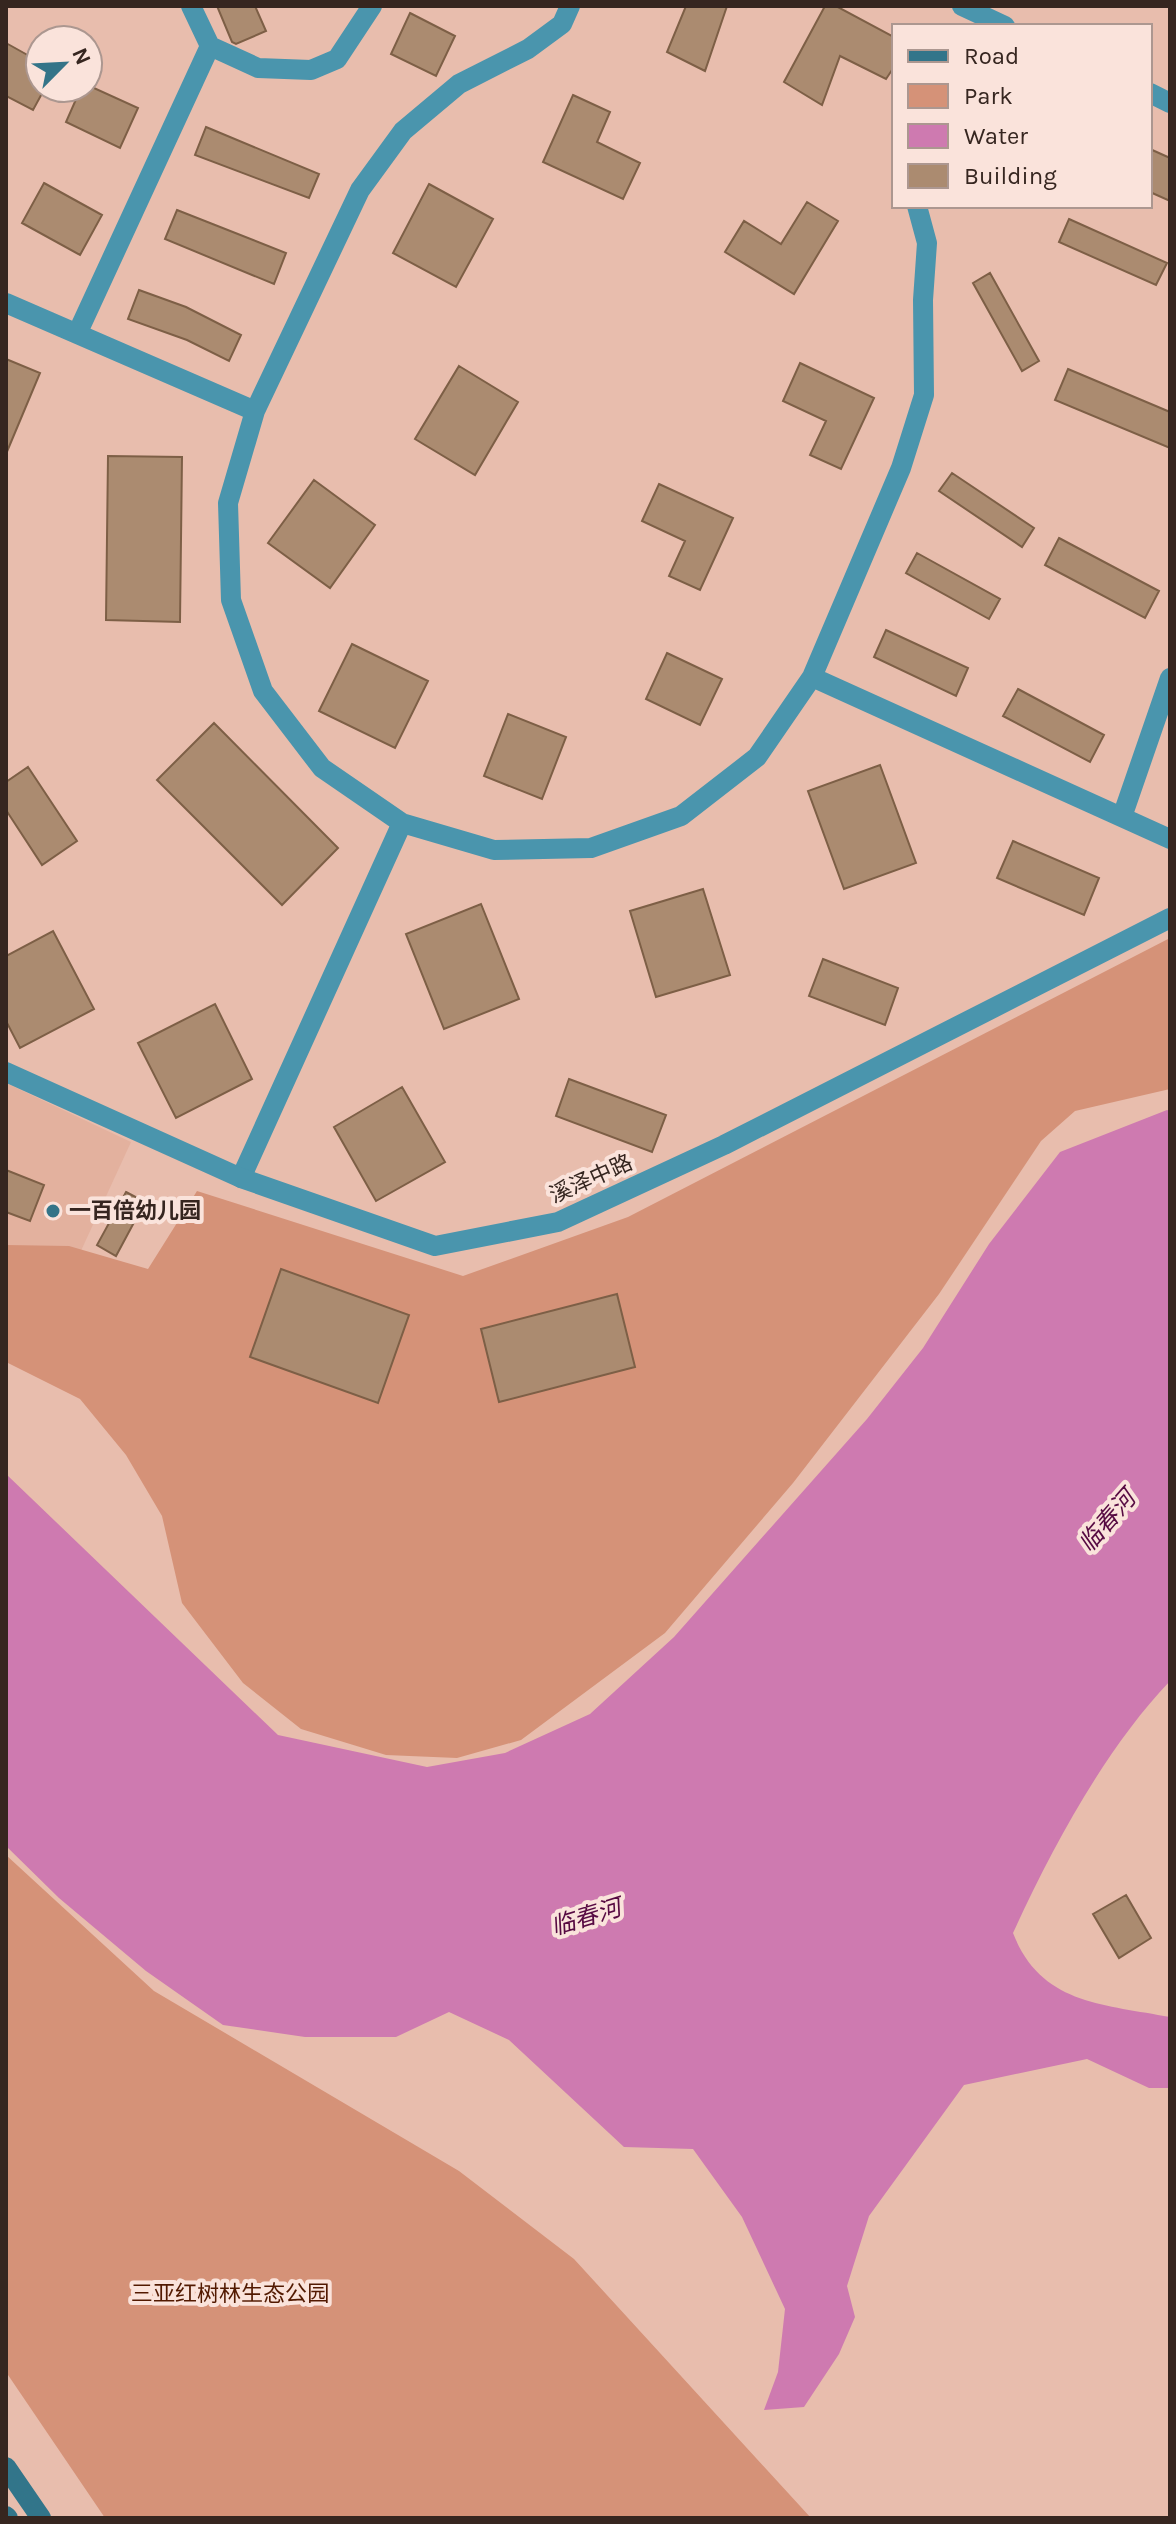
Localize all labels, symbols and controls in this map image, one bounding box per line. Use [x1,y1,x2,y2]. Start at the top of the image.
north arrow [24,24,104,104]
legend [892,24,1152,208]
text: Road [964,42,1019,70]
text: N [66,44,96,69]
text: Park [964,82,1013,110]
text: Water [964,122,1028,150]
text: Building [964,162,1057,190]
street label: 溪泽中路 [546,1149,636,1209]
place label: 一百倍幼儿园 [69,1198,201,1224]
marker: 一百倍幼儿园 [44,1202,62,1220]
water label: 临春河 [1073,1482,1144,1557]
water label: 临春河 [547,1892,628,1941]
park label: 三亚红树林生态公园 [131,2281,329,2307]

